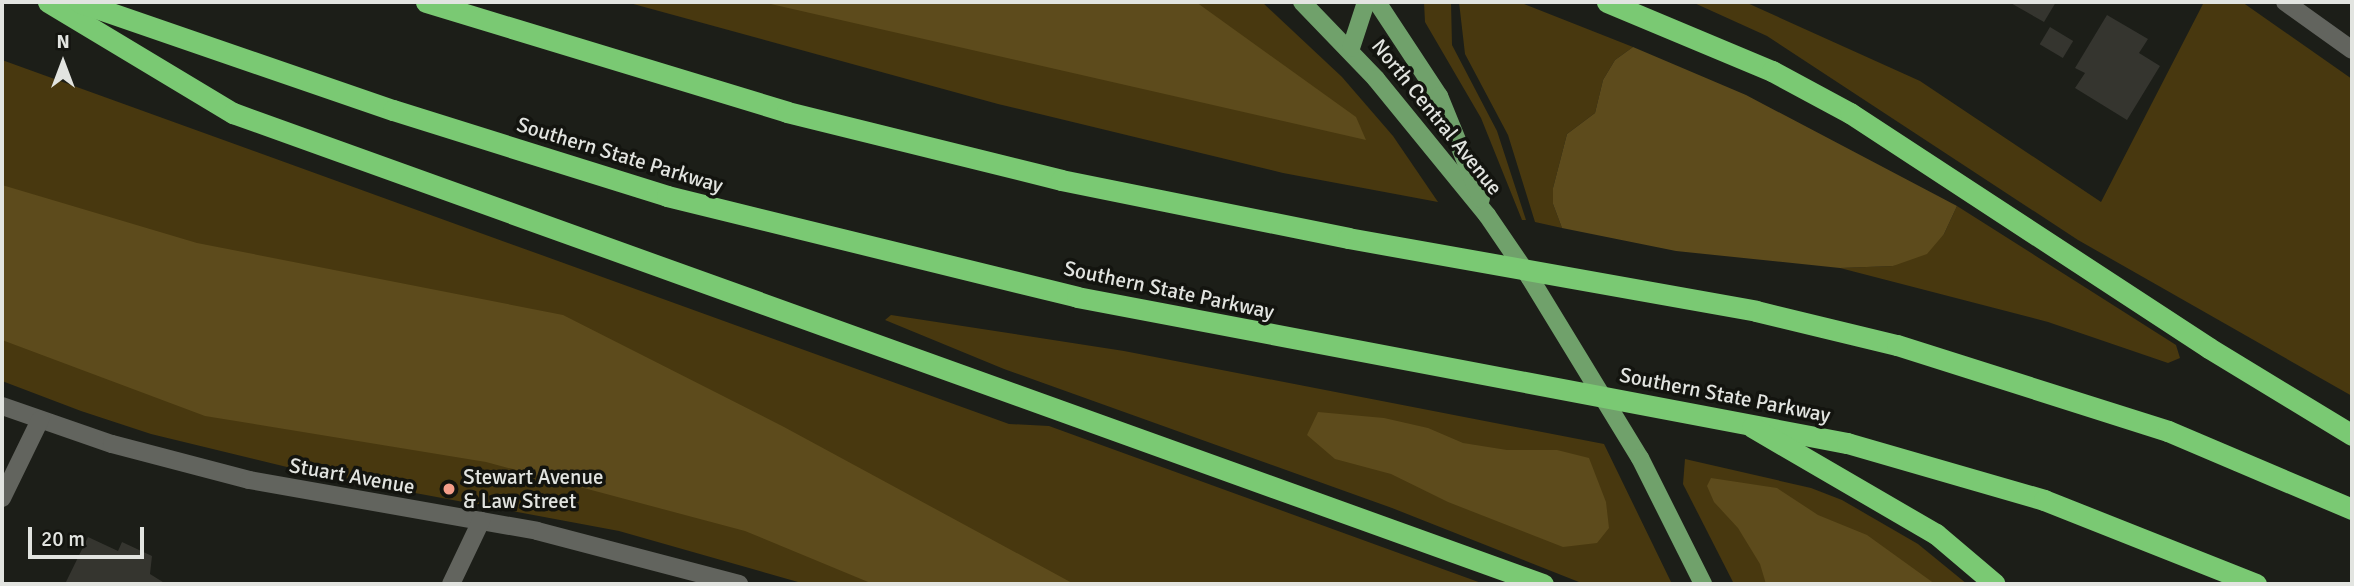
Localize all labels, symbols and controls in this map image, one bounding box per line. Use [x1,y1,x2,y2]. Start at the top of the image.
north arrow [28,28,98,98]
text: N [56,30,70,54]
street label: North Central Avenue [1366,34,1508,200]
street label: Southern State Parkway [514,112,726,198]
street label: Southern State Parkway [1062,255,1276,325]
street label: Southern State Parkway [1617,362,1833,428]
street label: Stuart Avenue [287,453,417,499]
place label: Stewart Avenue & Law Street [463,464,604,514]
marker: Stewart Avenue & Law Street [441,481,457,497]
scale bar [32,512,147,556]
text: 20 m [41,526,85,552]

